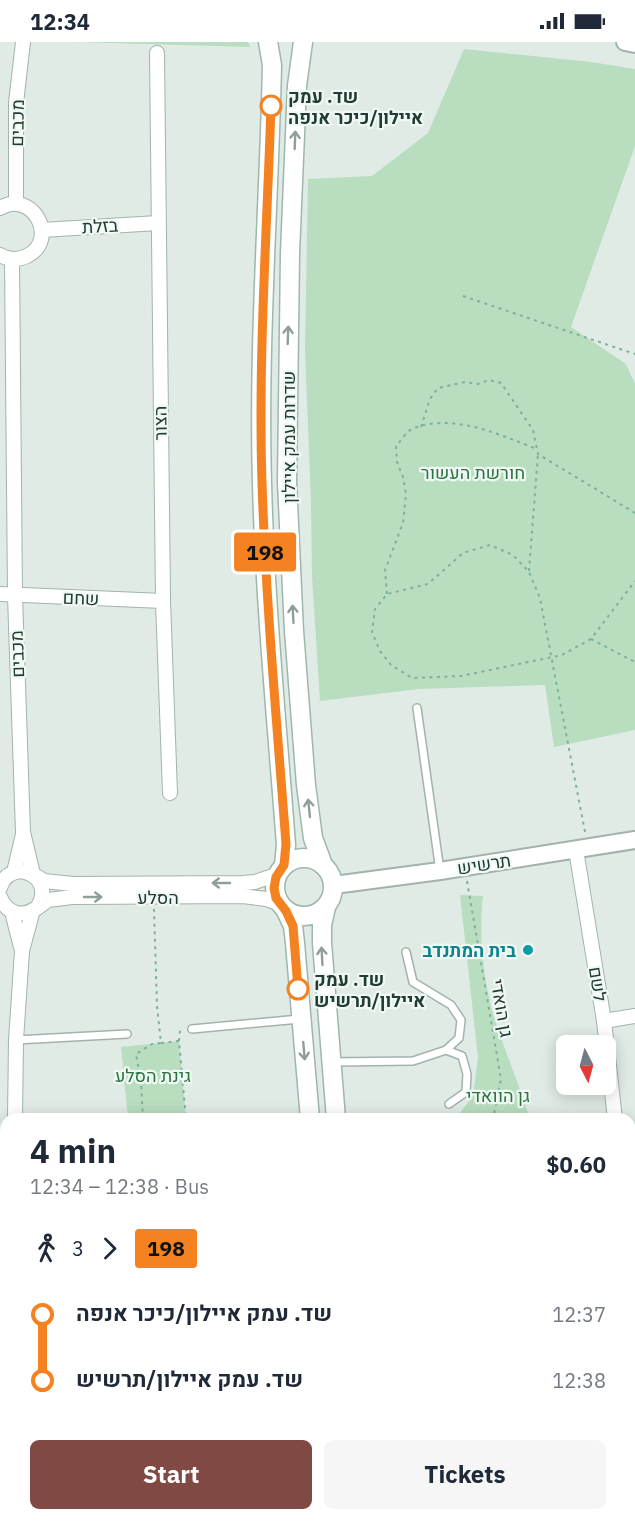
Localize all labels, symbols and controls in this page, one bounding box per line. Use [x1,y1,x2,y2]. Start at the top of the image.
text: 12:34 [30,7,90,36]
place label: שד. עמק איילון/כיכר אנפה [288,85,423,129]
marker: שד. עמק איילון/כיכר אנפה [260,95,282,117]
street label: מכבים [5,99,29,147]
one-way arrow [289,131,301,151]
street label: בזלת [81,214,119,238]
one-way arrow [283,326,294,346]
street label: שדרות עמק איילון [277,371,300,503]
street label: הצור [148,406,172,440]
park label: חורשת העשור [421,461,525,484]
line badge: 198 [230,532,300,572]
text: 198 [246,538,284,566]
street label: שחם [62,586,100,610]
one-way arrow [288,605,299,625]
street label: מכבים [5,630,29,678]
one-way arrow [303,799,314,819]
street label: תרשיש [455,848,513,880]
one-way arrow [211,877,231,889]
street label: הסלע [137,886,179,909]
one-way arrow [82,891,102,903]
place label: בית המתנדב [423,939,516,962]
marker: בית המתנדב [521,943,535,957]
one-way arrow [317,947,328,967]
street label: לשם [584,965,612,1003]
place label: שד. עמק איילון/תרשיש [314,968,425,1012]
street label: גן הואדי [486,977,518,1039]
marker: שד. עמק איילון/תרשיש [287,978,309,1000]
north arrow [556,1035,616,1095]
map controls [556,1035,616,1095]
one-way arrow [299,1041,310,1061]
park label: גינת הסלע [115,1064,191,1087]
park label: גן הוואדי [466,1084,530,1107]
text: 4 min [30,1129,116,1172]
text: $0.60 [546,1150,606,1179]
text: 12:34 – 12:38 · Bus [30,1173,209,1200]
icon: walk [30,1232,63,1265]
icon: forward [93,1232,126,1265]
text: 198 [147,1234,185,1262]
text: 3 [72,1235,84,1262]
text: שד. עמק איילון/כיכר אנפה [76,1298,332,1327]
text: 12:37 [552,1301,606,1328]
text: שד. עמק איילון/תרשיש [76,1364,303,1393]
text: 12:38 [552,1367,606,1394]
button: Start [30,1440,312,1509]
button: Tickets [324,1440,606,1509]

